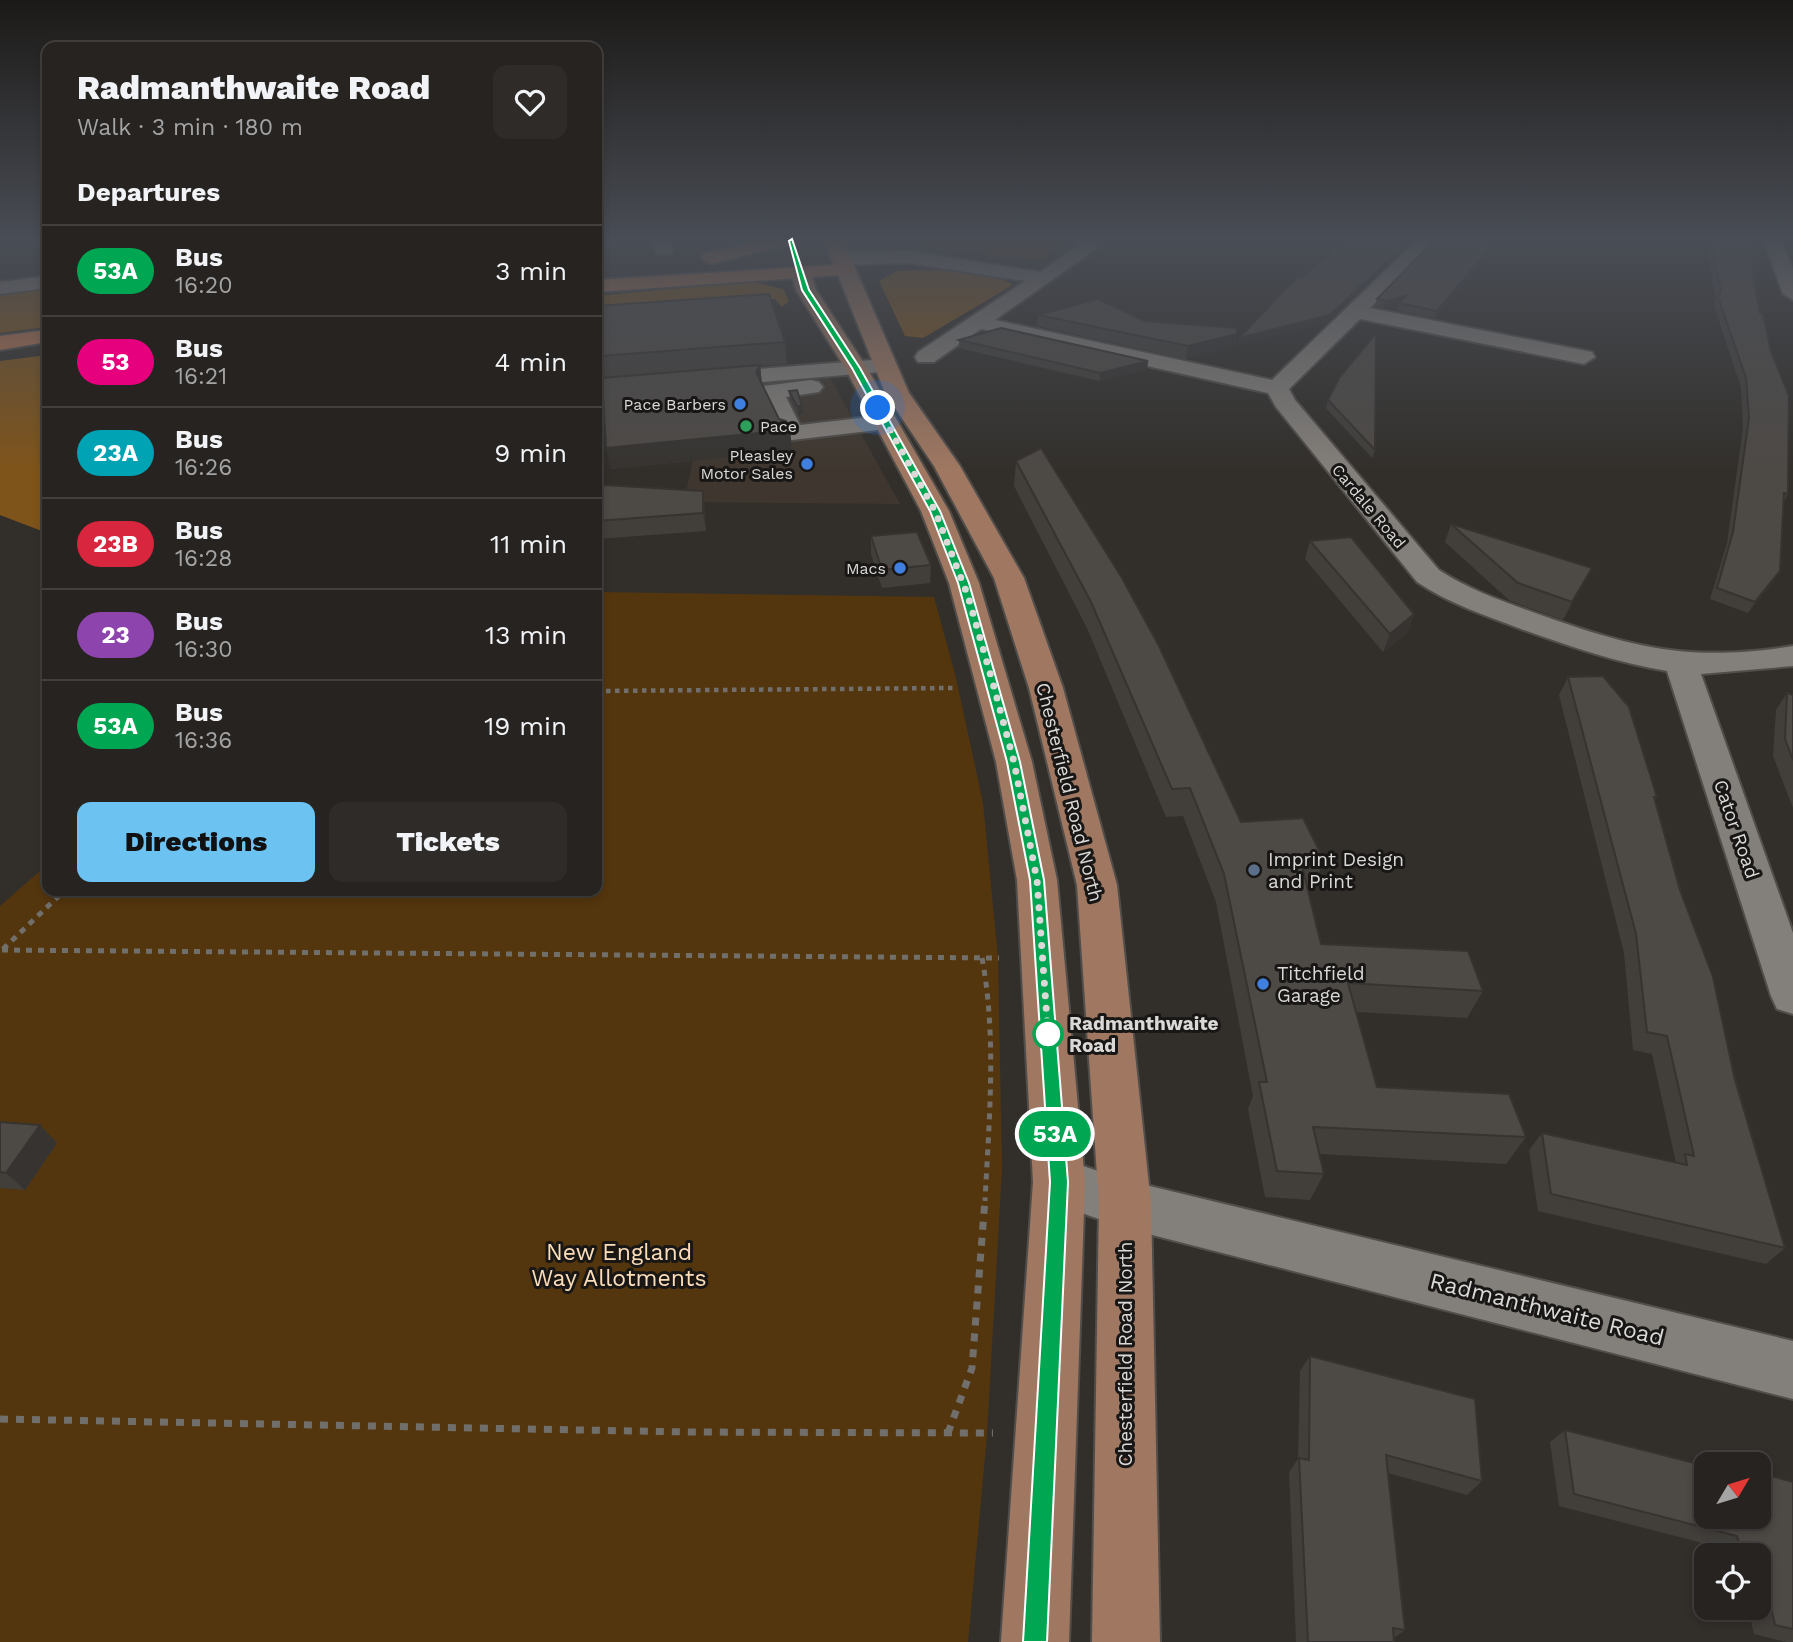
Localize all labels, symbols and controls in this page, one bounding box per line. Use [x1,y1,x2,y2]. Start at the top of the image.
button: heart [493,65,567,139]
text: Radmanthwaite Road [77,68,430,107]
text: Walk · 3 min · 180 m [77,114,303,141]
text: Departures [77,177,220,207]
text: Bus [175,242,223,272]
text: 3 min [495,256,567,286]
text: 53A [93,257,138,285]
text: 16:20 [175,272,232,299]
text: Bus [175,333,223,363]
text: 4 min [494,347,567,377]
text: 53 [101,348,130,376]
text: 16:21 [175,363,227,390]
your location [860,390,895,425]
place label: Pace Barbers [624,395,726,414]
marker: Pace Barbers [732,396,748,412]
place label: Pace [760,417,797,436]
marker: Pace [738,418,754,434]
text: Bus [175,424,223,454]
text: 9 min [494,438,567,468]
text: 23A [93,439,138,467]
place label: Pleasley Motor Sales [700,446,794,483]
text: 16:26 [175,454,232,481]
marker: Pleasley Motor Sales [799,456,815,472]
street label: Cardale Road [1328,460,1409,552]
text: Bus [175,515,223,545]
text: 11 min [490,529,567,559]
text: 23B [93,530,138,558]
text: 16:28 [175,545,232,572]
place label: Macs [846,559,886,578]
marker: Macs [892,560,908,576]
text: Bus [175,606,223,636]
text: 13 min [485,620,567,650]
text: 23 [101,621,130,649]
text: 16:30 [175,636,232,663]
street label: Chesterfield Road North [1031,680,1108,904]
text: Bus [175,697,223,727]
text: 19 min [484,711,567,741]
text: 53A [93,712,138,740]
text: 16:36 [175,727,232,754]
street label: Cator Road [1709,777,1764,882]
button: Directions [77,802,315,882]
button: Tickets [329,802,567,882]
place label: Imprint Design and Print [1268,848,1404,893]
marker: Imprint Design and Print [1246,862,1262,878]
place label: Titchfield Garage [1277,962,1365,1007]
marker: Titchfield Garage [1255,976,1271,992]
place label: Radmanthwaite Road [1069,1012,1219,1057]
marker: Radmanthwaite Road [1033,1019,1063,1049]
line badge: 53A [1015,1111,1095,1157]
text: 53A [1033,1120,1077,1148]
park label: New England Way Allotments [531,1239,707,1292]
street label: Chesterfield Road North [1114,1241,1137,1467]
street label: Radmanthwaite Road [1427,1267,1667,1352]
north arrow [1694,1452,1771,1530]
map controls [1694,1452,1771,1620]
button: locate [1694,1543,1771,1620]

